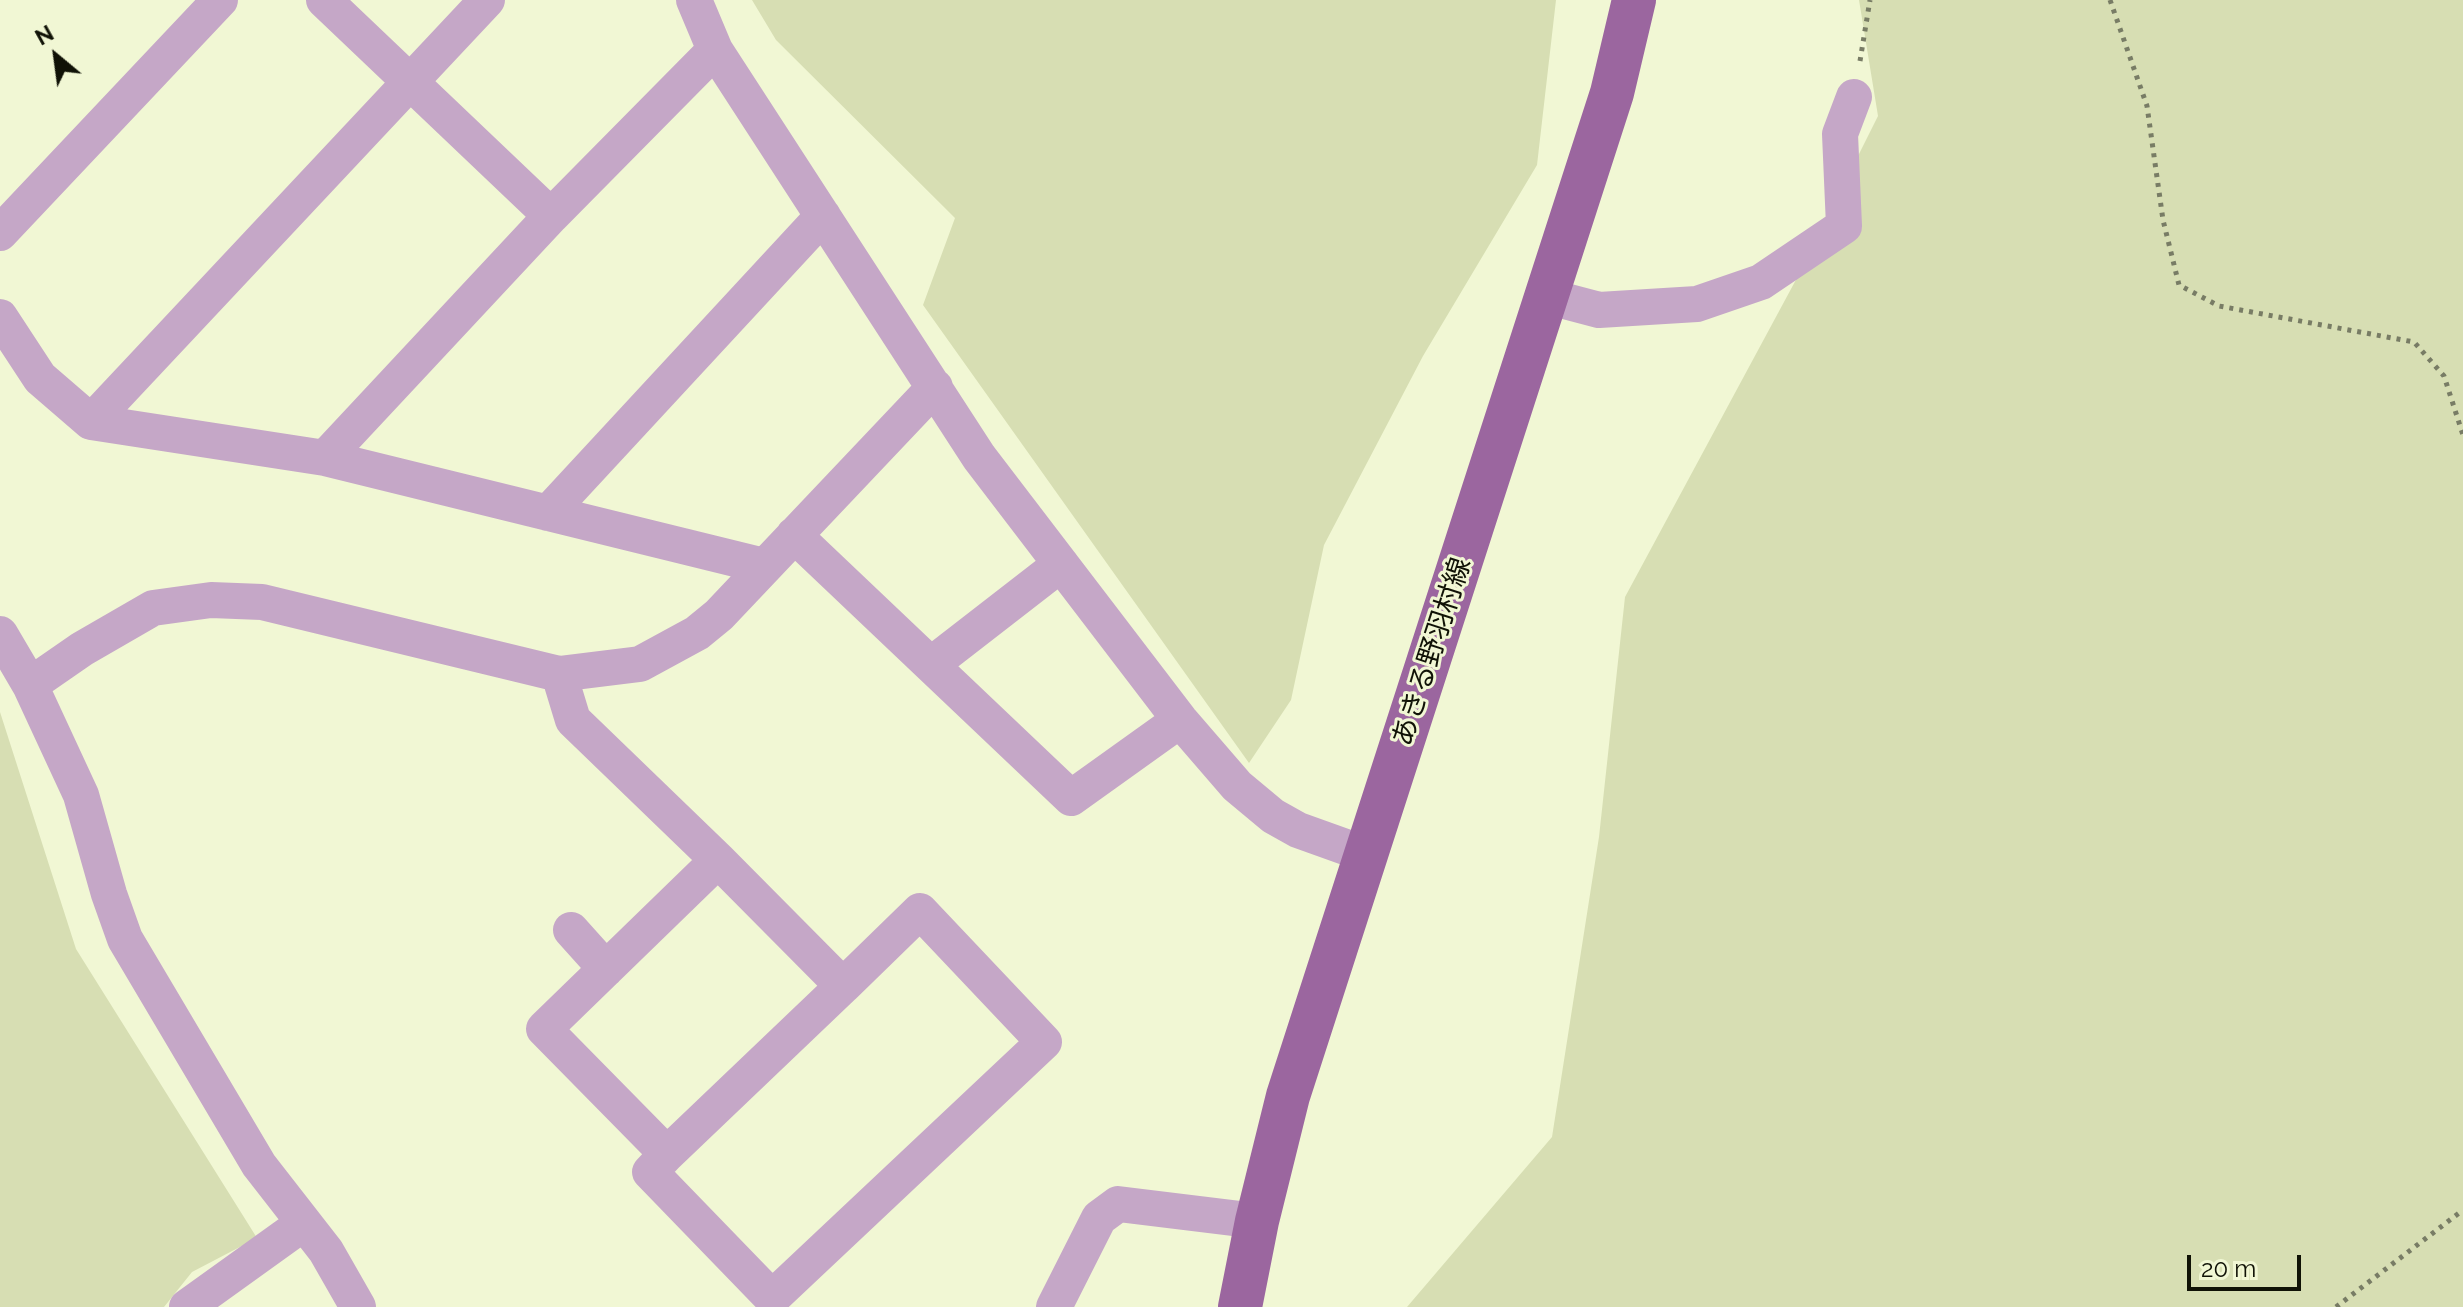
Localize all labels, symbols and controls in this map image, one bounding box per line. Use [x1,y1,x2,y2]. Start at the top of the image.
north arrow [16,16,96,96]
text: N [31,20,58,50]
street label: あきる野羽村線 [1386,554,1478,750]
scale bar [2191,1239,2305,1289]
text: 20 m [2201,1254,2256,1283]

